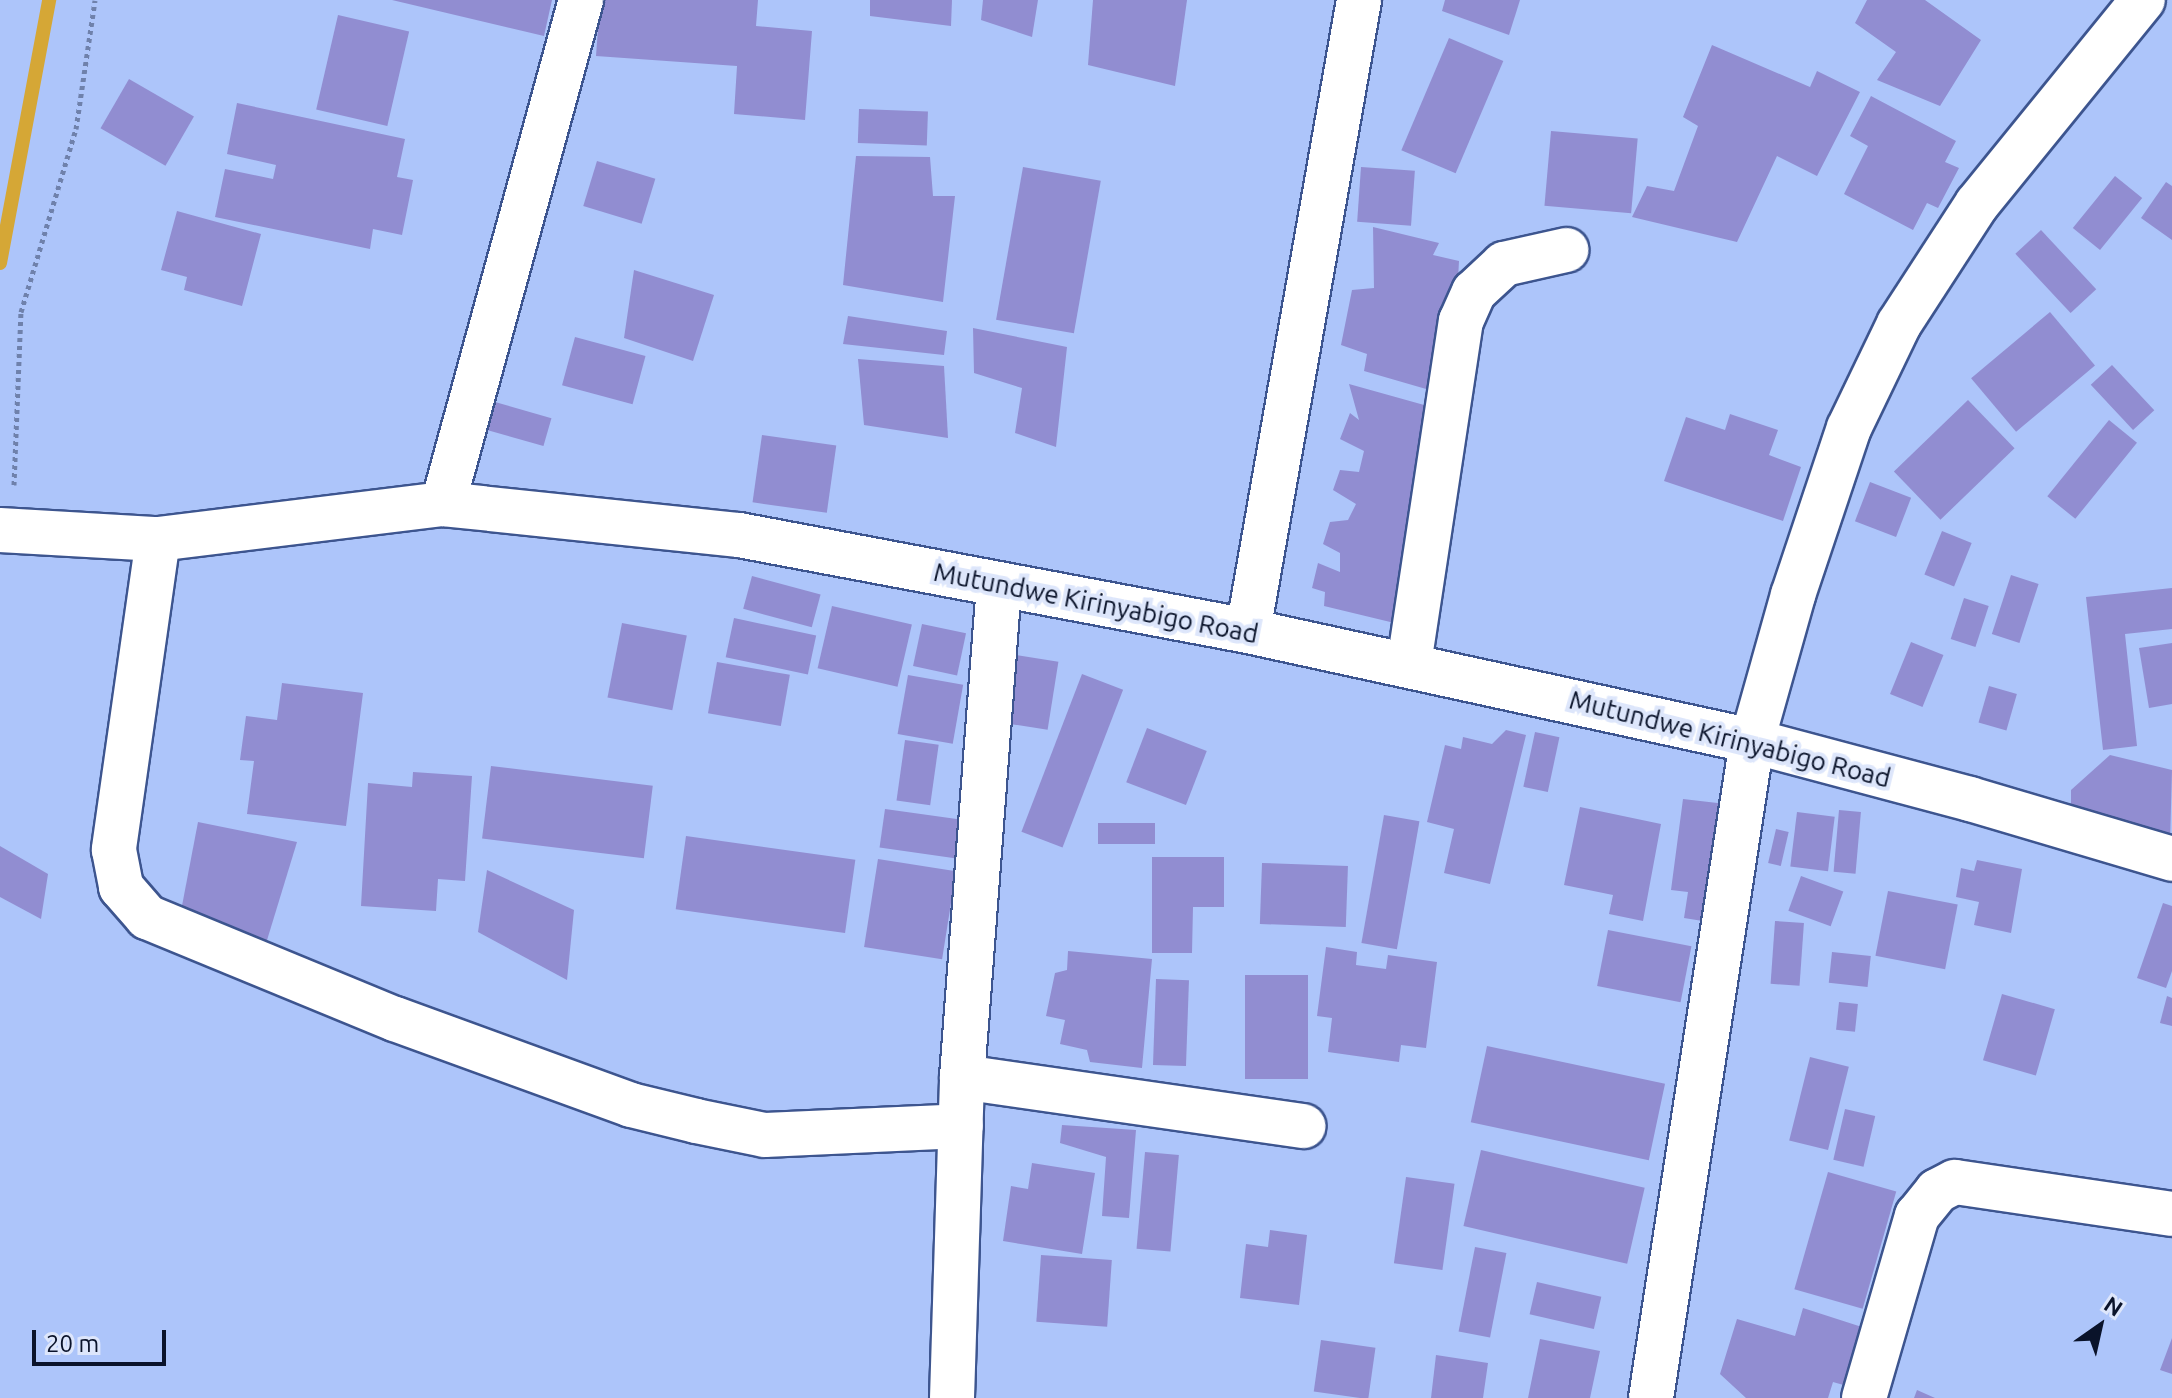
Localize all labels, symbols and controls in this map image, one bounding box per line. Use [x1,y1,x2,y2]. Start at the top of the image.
street label: Mutundwe Kirinyabigo Road [931,556,1261,650]
street label: Mutundwe Kirinyabigo Road [1566,684,1894,794]
north arrow [2060,1286,2140,1366]
text: N [2100,1291,2127,1321]
scale bar [36,1314,170,1364]
text: 20 m [46,1330,99,1357]

